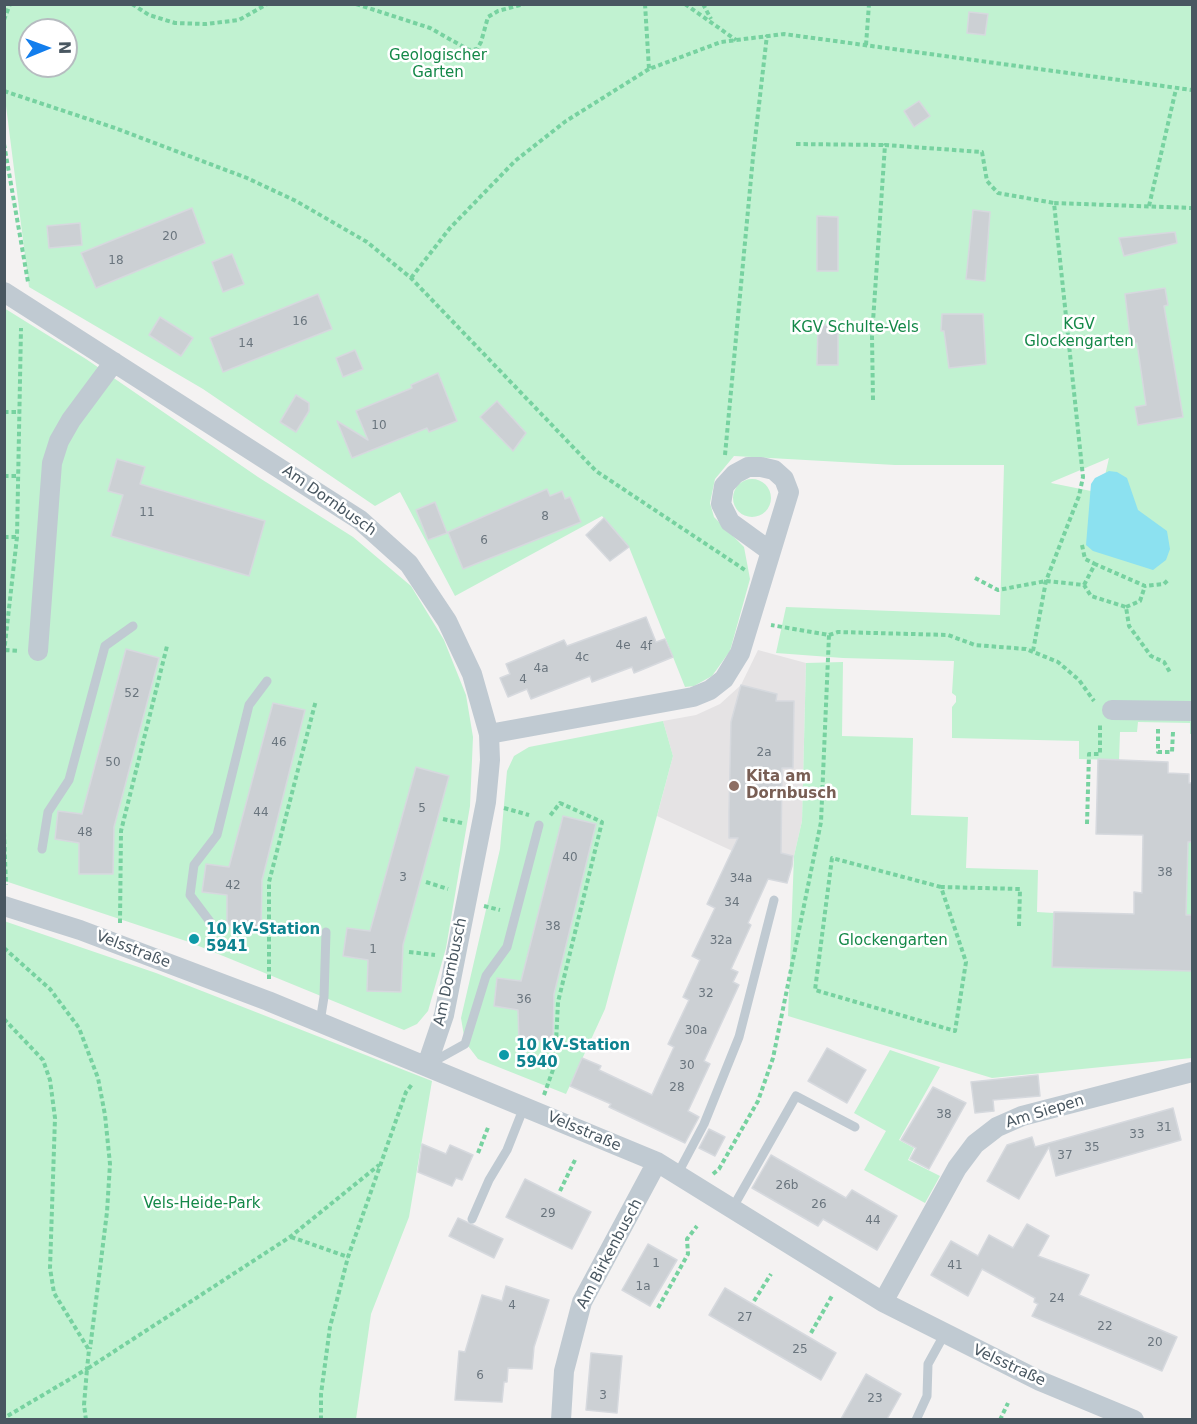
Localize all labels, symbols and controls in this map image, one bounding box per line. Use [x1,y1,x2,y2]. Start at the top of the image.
north arrow [18,18,78,78]
text: N [55,41,74,55]
park label: Geologischer Garten [389,47,487,82]
house number: 20 [162,230,178,244]
house number: 18 [108,254,124,268]
house number: 16 [292,315,308,329]
park label: KGV Glockengarten [1024,316,1134,351]
park label: KGV Schulte-Vels [791,319,919,337]
house number: 14 [238,337,254,351]
house number: 10 [371,419,387,433]
street label: Am Dornbusch [279,462,379,540]
house number: 11 [139,506,155,520]
house number: 8 [541,510,549,524]
house number: 6 [480,534,488,548]
house number: 4e [615,639,631,653]
house number: 4f [640,640,652,654]
house number: 4c [575,651,589,665]
house number: 4a [534,662,548,676]
house number: 4 [519,673,527,687]
house number: 52 [124,687,140,701]
house number: 46 [271,736,287,750]
house number: 2a [757,746,771,760]
house number: 50 [105,756,121,770]
place label: Kita am Dornbusch [746,768,837,803]
marker: Kita am Dornbusch [727,779,741,793]
house number: 5 [418,802,426,816]
house number: 44 [253,806,269,820]
house number: 48 [77,826,93,840]
house number: 40 [562,851,578,865]
house number: 38 [1157,866,1173,880]
house number: 3 [399,871,407,885]
house number: 34a [730,872,752,886]
house number: 42 [225,879,241,893]
house number: 34 [724,896,740,910]
street label: Am Dornbusch [431,916,471,1028]
house number: 38 [545,920,561,934]
place label: 10 kV-Station 5941 [206,921,320,956]
street label: Velsstraße [93,928,173,972]
marker: 10 kV-Station 5941 [187,932,201,946]
park label: Glockengarten [838,932,948,950]
house number: 32a [710,934,732,948]
house number: 1 [369,943,377,957]
house number: 32 [698,987,714,1001]
house number: 36 [516,993,532,1007]
house number: 30a [685,1024,707,1038]
place label: 10 kV-Station 5940 [516,1037,630,1072]
marker: 10 kV-Station 5940 [497,1048,511,1062]
house number: 30 [679,1059,695,1073]
house number: 28 [669,1081,685,1095]
street label: Am Siepen [1004,1092,1086,1132]
street label: Velsstraße [545,1108,623,1156]
house number: 38 [936,1108,952,1122]
house number: 31 [1156,1121,1172,1135]
house number: 33 [1129,1128,1145,1142]
house number: 35 [1084,1141,1100,1155]
house number: 37 [1057,1149,1073,1163]
house number: 26b [776,1179,798,1193]
park label: Vels-Heide-Park [144,1195,260,1213]
street label: Am Birkenbusch [573,1196,647,1312]
house number: 26 [811,1198,827,1212]
house number: 29 [540,1207,556,1221]
house number: 44 [865,1214,881,1228]
house number: 1 [652,1257,660,1271]
house number: 41 [947,1259,963,1273]
house number: 1a [636,1280,650,1294]
house number: 24 [1049,1292,1065,1306]
house number: 4 [508,1299,516,1313]
house number: 27 [737,1311,753,1325]
house number: 22 [1097,1320,1113,1334]
house number: 20 [1147,1336,1163,1350]
street label: Velsstraße [970,1341,1048,1391]
house number: 25 [792,1343,808,1357]
house number: 6 [476,1369,484,1383]
house number: 3 [599,1389,607,1403]
house number: 23 [867,1392,883,1406]

